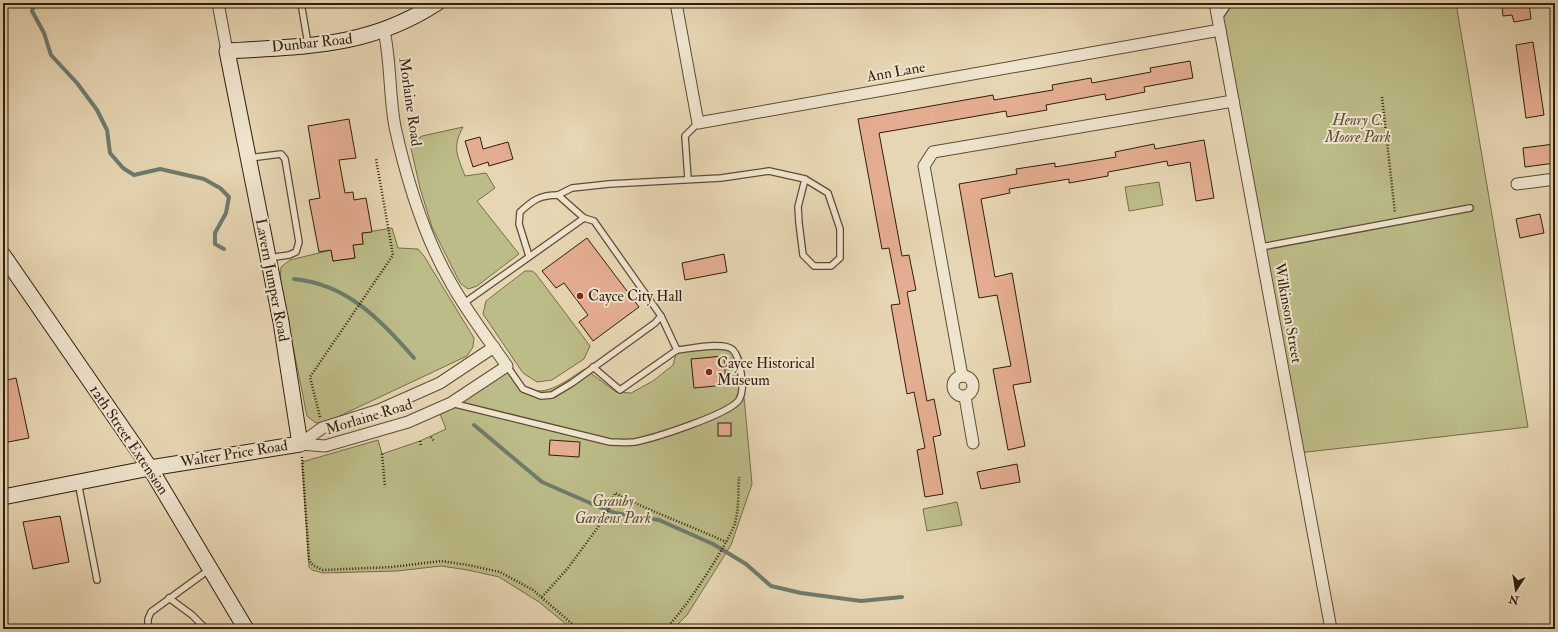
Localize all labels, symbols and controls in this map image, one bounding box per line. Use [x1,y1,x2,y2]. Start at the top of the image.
street label: Dunbar Road [271,29,354,57]
street label: Morlaine Road [394,56,426,148]
street label: Ann Lane [864,58,927,87]
park label: Henry C. Moore Park [1324,111,1391,147]
street label: Lavern Jumper Road [250,217,293,344]
street label: Wilkinson Street [1270,260,1306,365]
place label: Cayce City Hall [588,287,683,306]
marker: Cayce City Hall [575,291,585,301]
place label: Cayce Historical Museum [717,354,815,390]
marker: Cayce Historical Museum [704,367,714,377]
street label: 12th Street Extension [85,381,173,499]
street label: Morlaine Road [323,395,415,439]
street label: Walter Price Road [178,436,290,472]
park label: Granby Gardens Park [575,492,651,528]
north arrow [1496,570,1536,610]
text: N [1507,592,1521,607]

